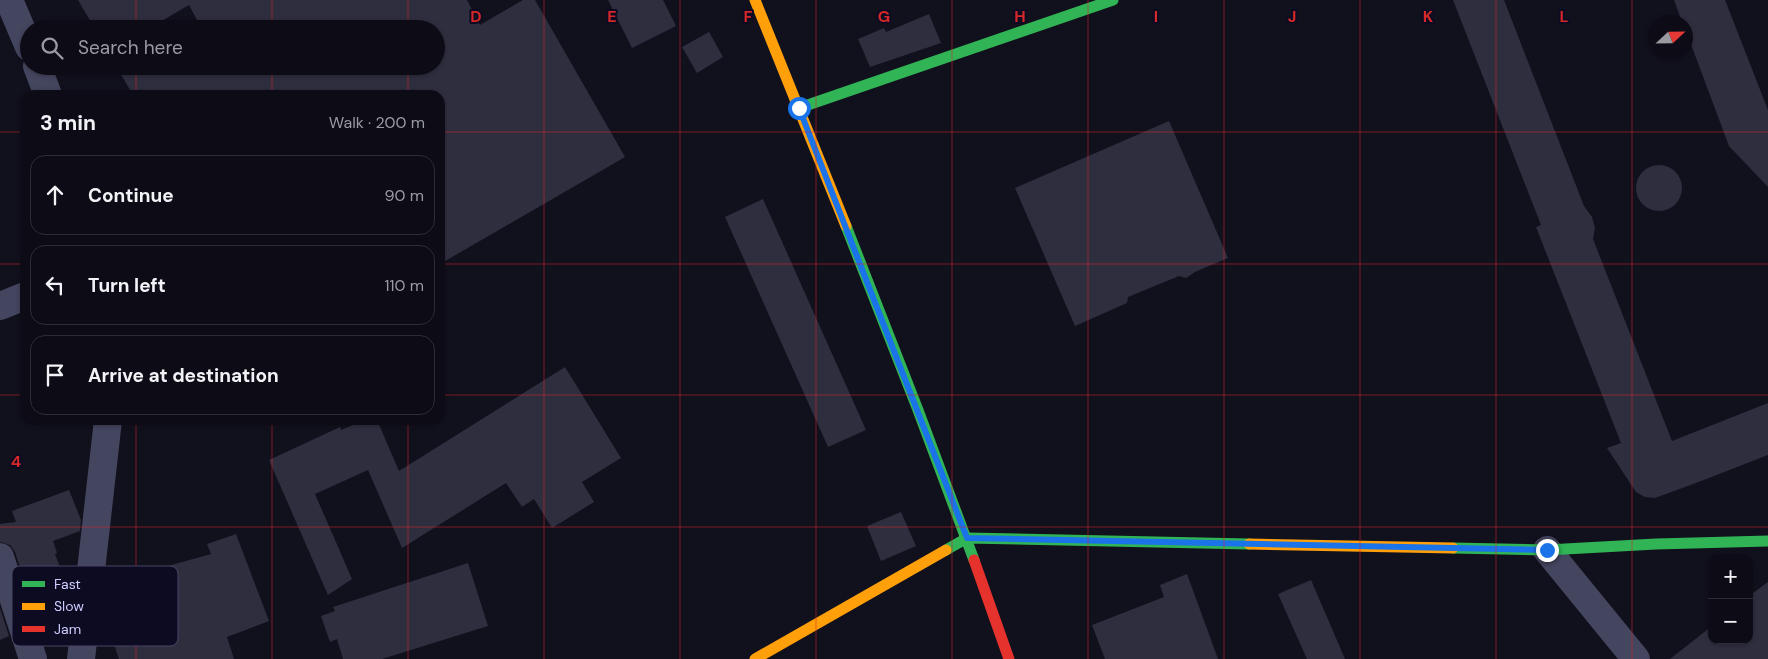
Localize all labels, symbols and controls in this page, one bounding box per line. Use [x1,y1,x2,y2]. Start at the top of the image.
text: D [470,6,482,27]
text: E [607,6,617,27]
text: F [744,6,753,27]
text: G [878,6,890,27]
text: H [1014,6,1026,27]
text: I [1154,6,1158,27]
text: J [1288,6,1296,27]
text: K [1423,6,1434,27]
text: L [1560,6,1569,27]
north arrow [1648,15,1693,60]
search box [20,20,445,75]
icon: search [38,34,66,62]
text: Search here [78,35,183,60]
route start [788,97,811,120]
text: 3 min [40,109,96,137]
text: Walk · 200 m [329,112,425,133]
icon: ahead [41,181,69,209]
text: Continue [88,183,174,208]
text: 90 m [384,185,424,206]
icon: left [41,271,69,299]
text: Turn left [88,273,166,298]
text: 110 m [385,275,424,296]
icon: arrive [41,361,69,389]
text: Arrive at destination [88,363,279,388]
text: 4 [11,451,21,472]
route end [1536,539,1559,562]
map controls [1708,554,1753,644]
button: + [1708,554,1753,599]
legend [12,566,178,646]
text: Fast [54,575,81,593]
text: Slow [54,597,84,615]
button: − [1708,599,1753,644]
text: Jam [54,620,81,638]

